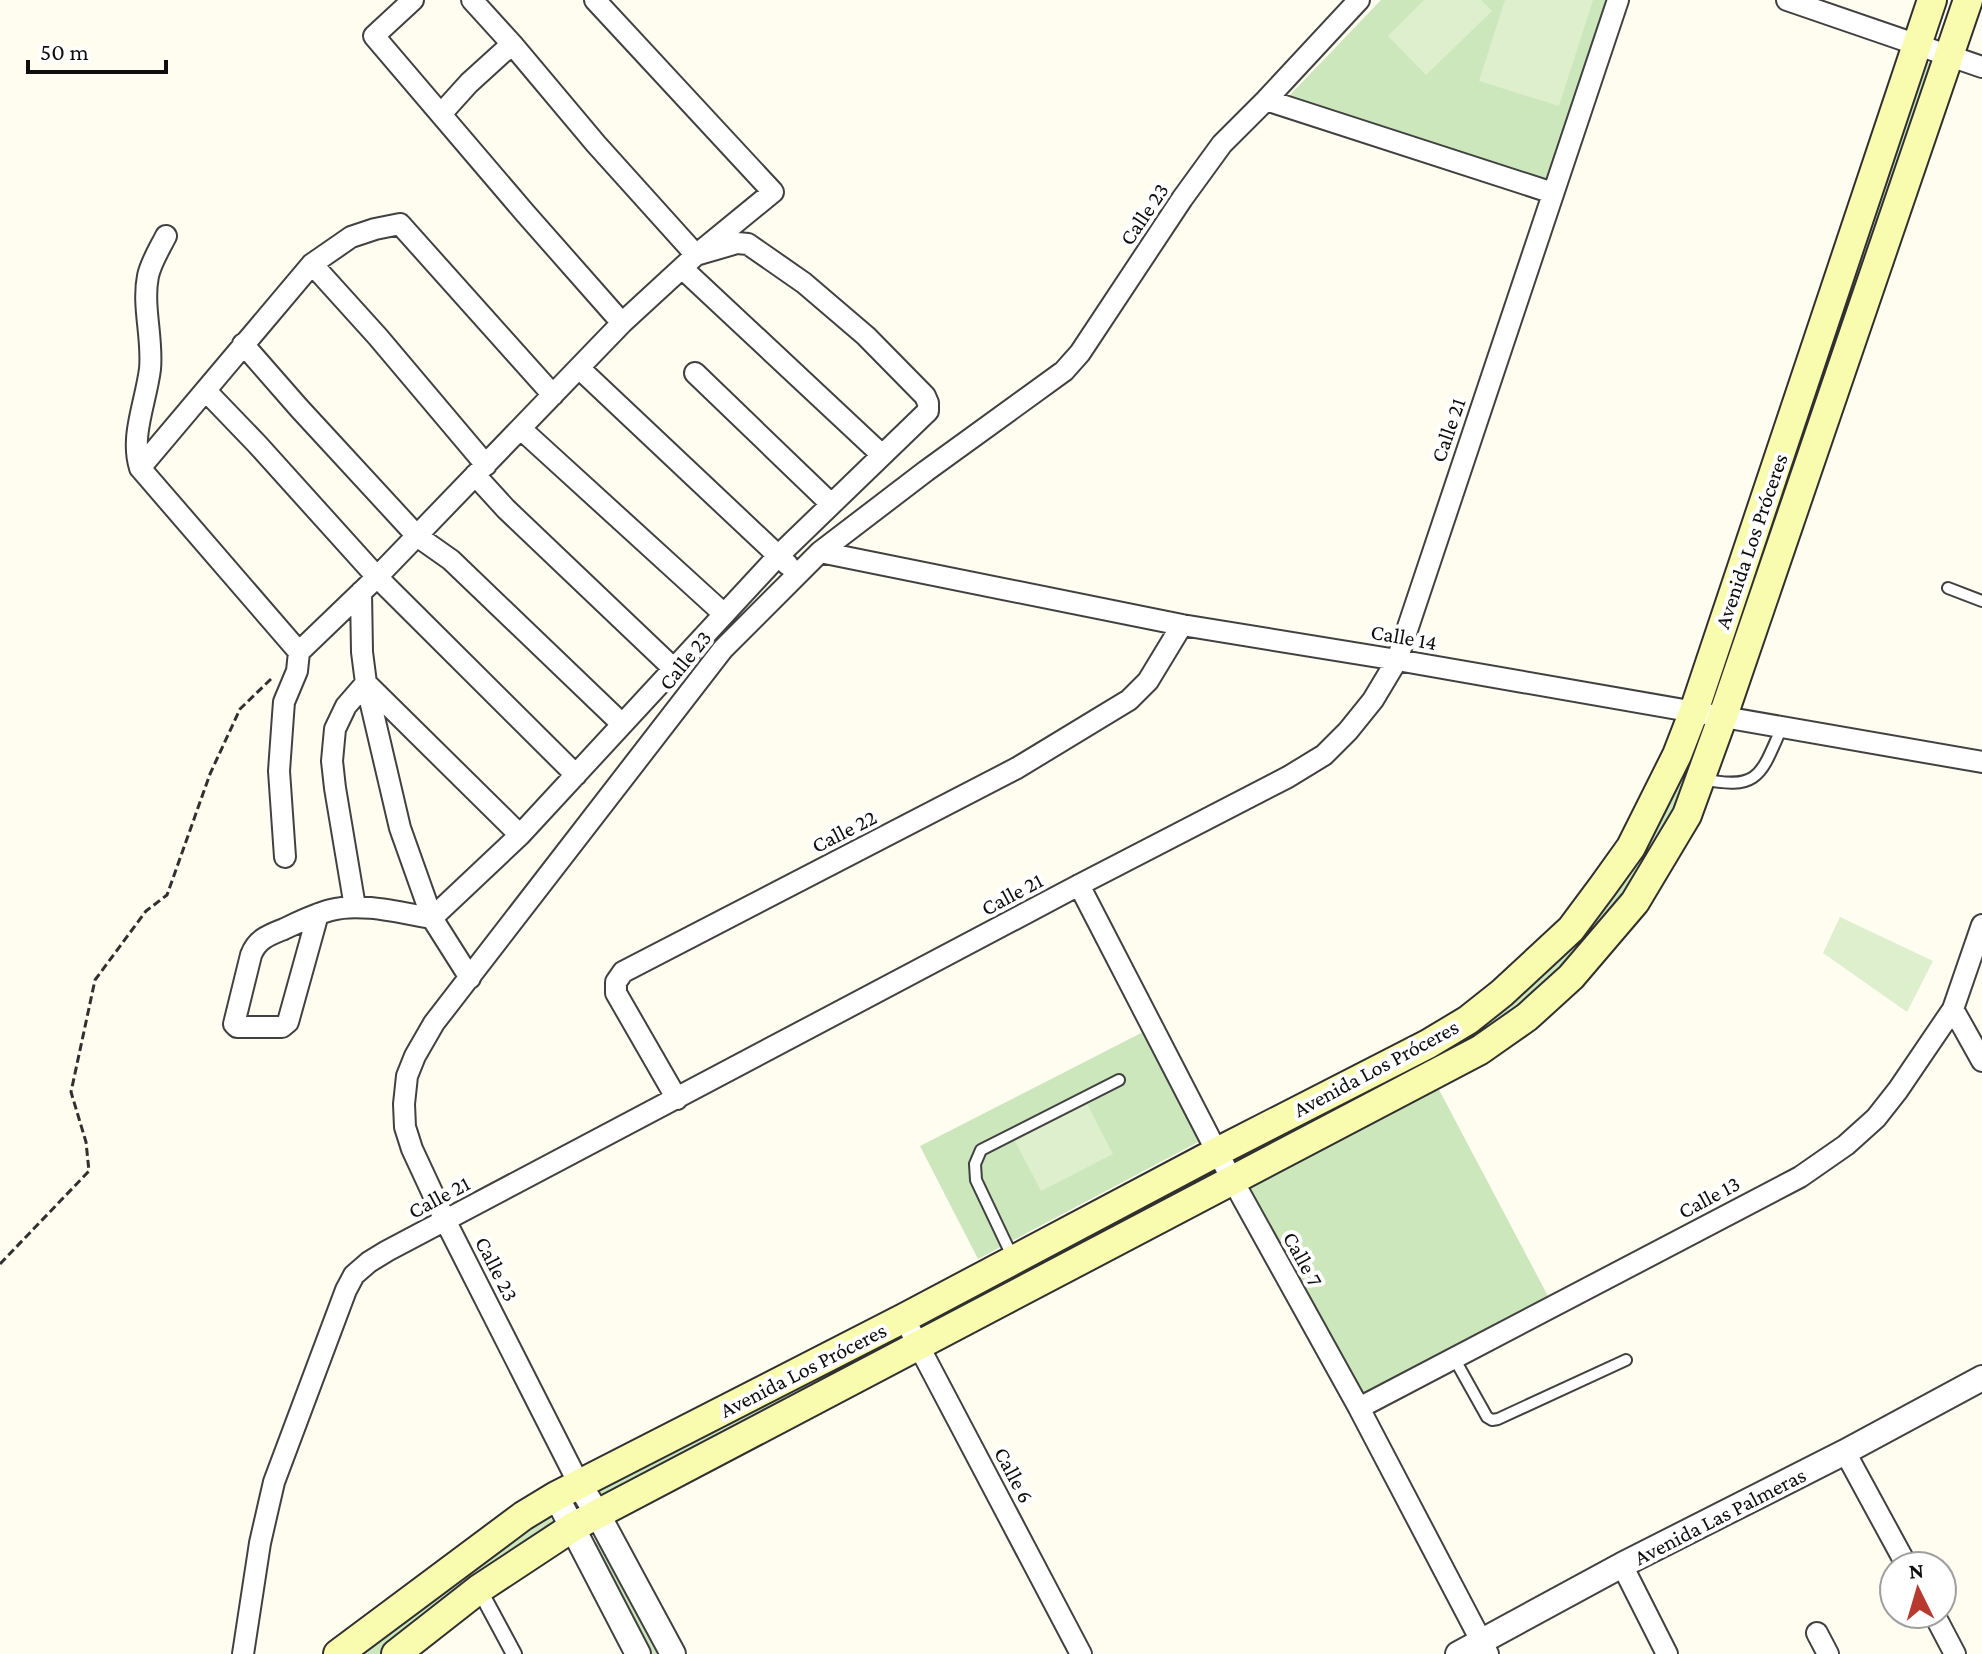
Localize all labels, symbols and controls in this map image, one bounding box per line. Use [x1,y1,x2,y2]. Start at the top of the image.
scale bar [28,24,166,74]
text: 50 m [40,38,89,65]
street label: Calle 23 [1114,178,1174,250]
street label: Calle 21 [1425,395,1471,465]
street label: Avenida Los Próceres [1709,450,1793,632]
street label: Calle 14 [1369,619,1439,655]
street label: Calle 23 [653,625,717,695]
street label: Calle 22 [807,804,881,858]
street label: Calle 21 [977,867,1047,921]
street label: Avenida Los Próceres [1289,1014,1463,1122]
street label: Calle 21 [404,1170,474,1224]
street label: Calle 13 [1674,1170,1744,1224]
street label: Calle 7 [1278,1227,1328,1291]
street label: Calle 23 [470,1232,524,1306]
street label: Avenida Los Próceres [716,1317,890,1423]
street label: Calle 6 [989,1443,1039,1507]
street label: Avenida Las Palmeras [1630,1462,1810,1570]
north arrow [1878,1550,1958,1630]
text: N [1908,1557,1925,1584]

